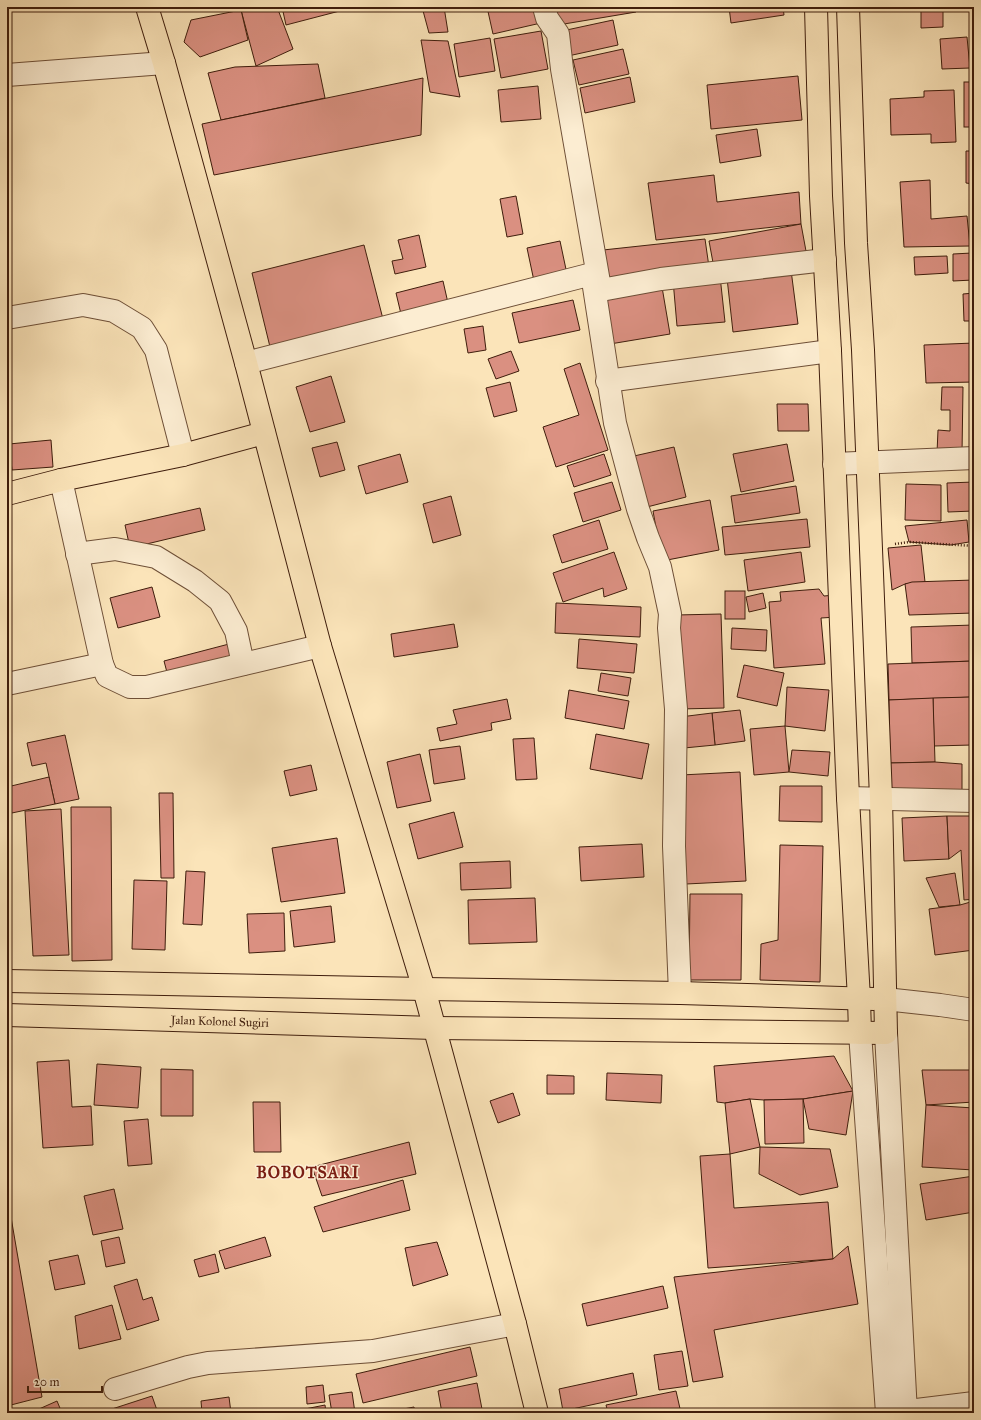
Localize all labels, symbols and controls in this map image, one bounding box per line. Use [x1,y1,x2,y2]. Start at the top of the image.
street label: Jalan Kolonel Sugiri [169,1013,270,1031]
district label: BOBOTSARI [256,1163,360,1182]
scale bar [28,1368,102,1394]
text: 20 m [34,1375,60,1389]

